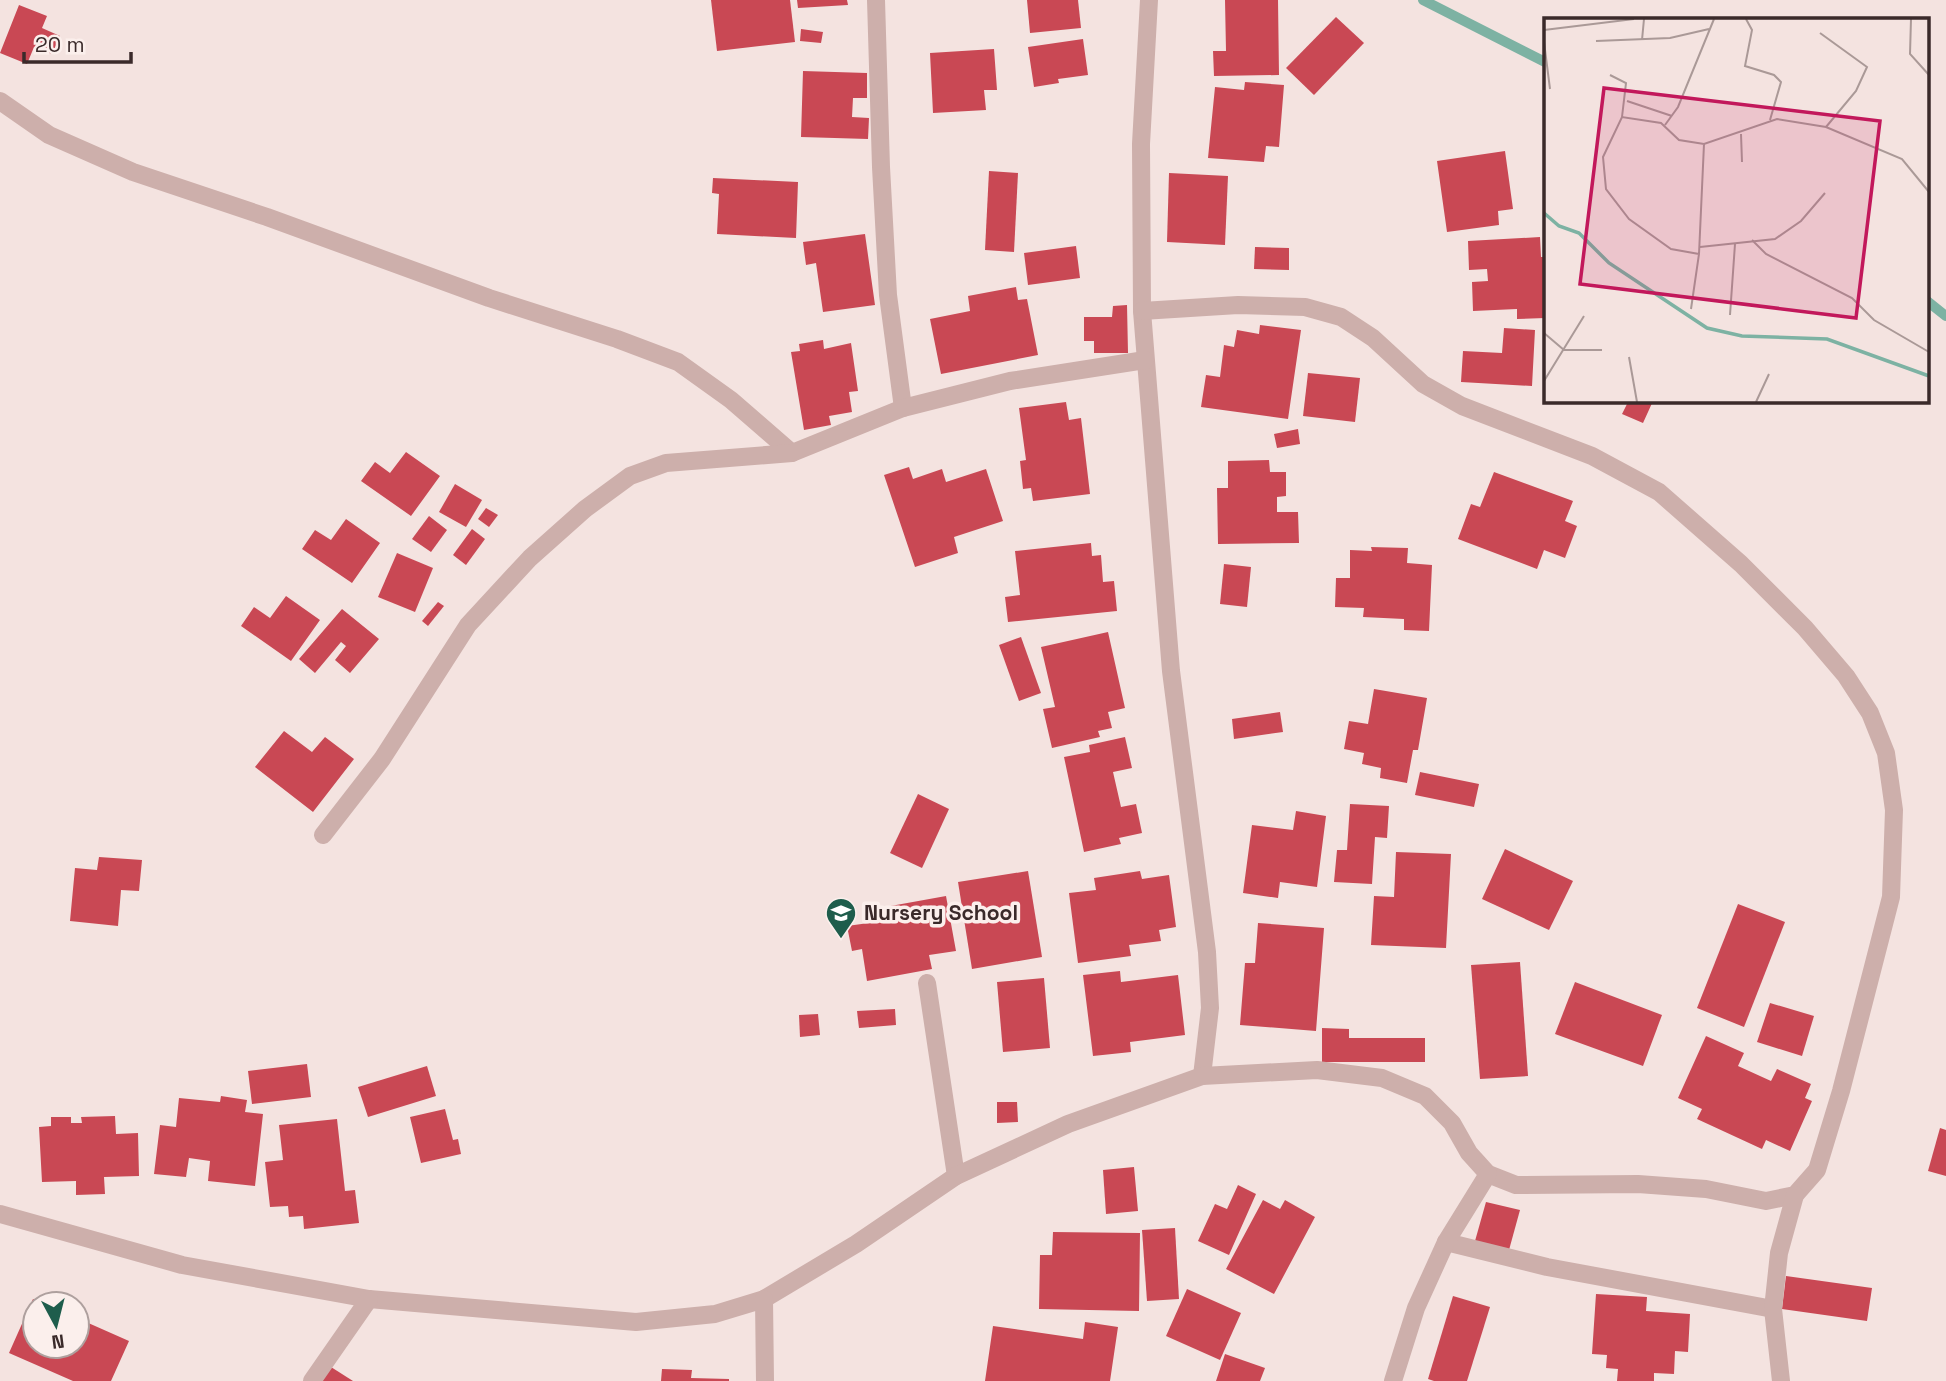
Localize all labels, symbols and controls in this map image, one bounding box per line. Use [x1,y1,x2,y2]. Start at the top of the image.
inset map [1544,18,1928,402]
scale bar [24,21,131,65]
text: 20 m [35,31,85,58]
school or university icon: Nursery School [824,896,858,940]
place label: Nursery School [864,899,1018,926]
north arrow [21,1290,91,1360]
text: N [50,1328,66,1355]

